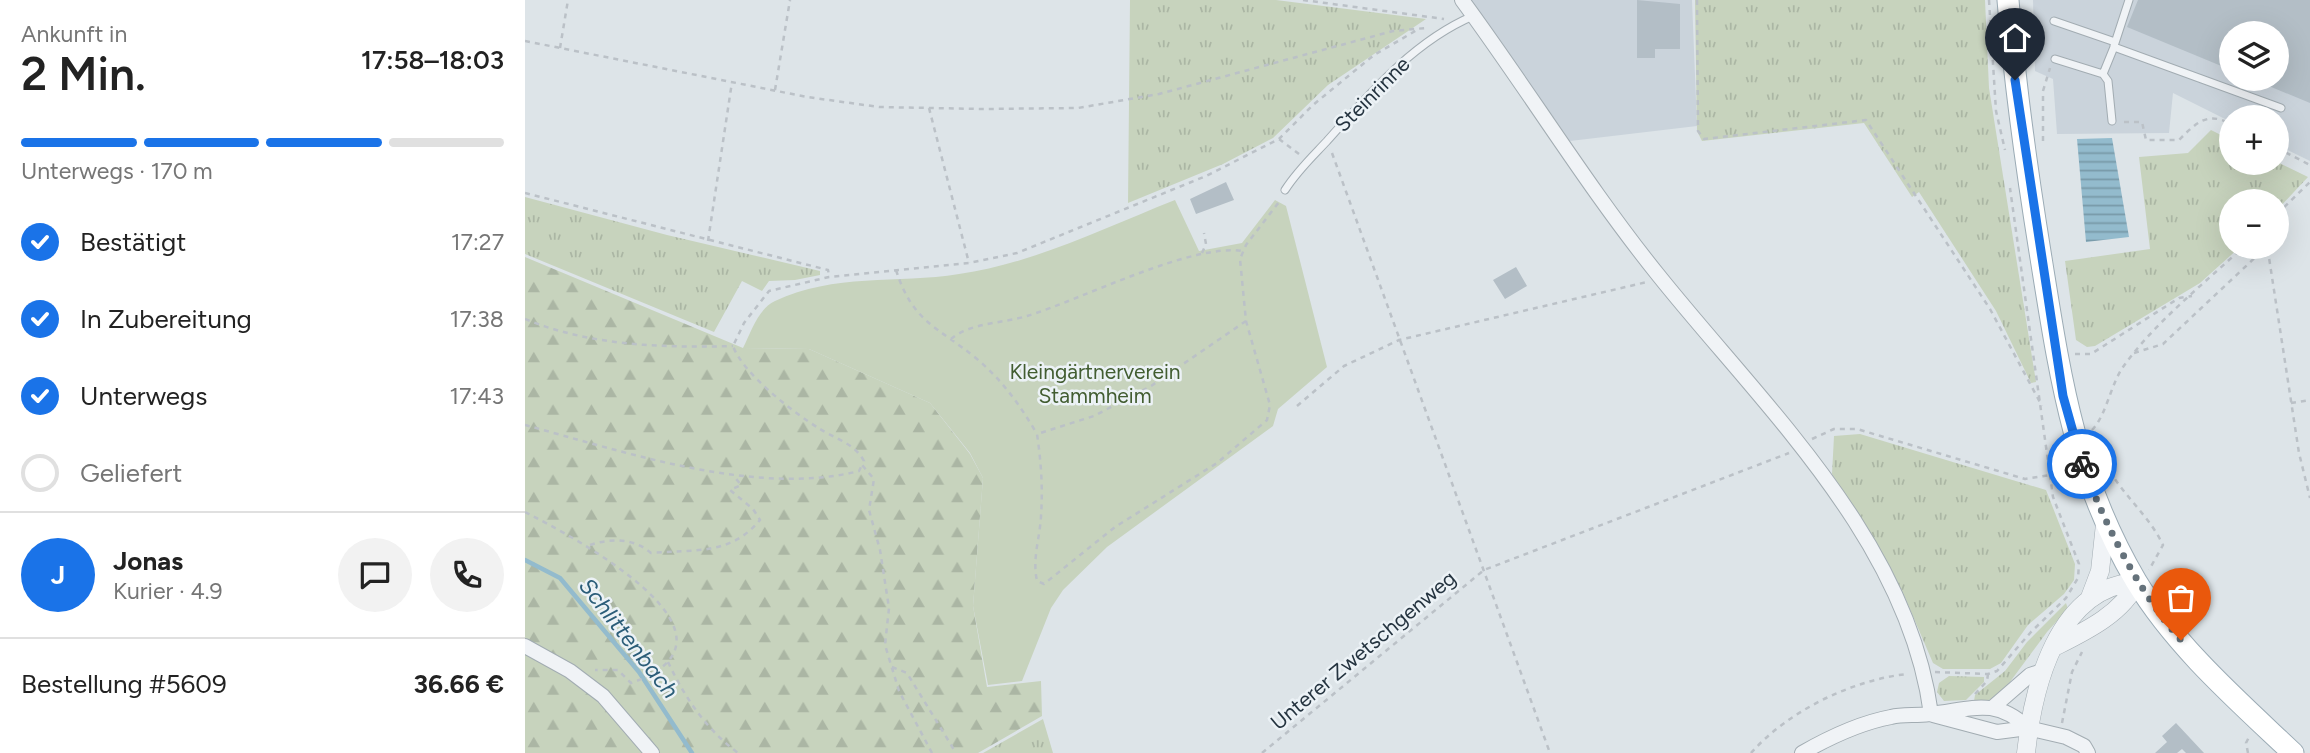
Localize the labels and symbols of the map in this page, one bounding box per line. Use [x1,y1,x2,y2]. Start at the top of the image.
pin [1985,8,2045,80]
street label: Steinrinne [1329,51,1415,137]
park label: Kleingärtnerverein Stammheim [1009,359,1181,408]
courier [2047,429,2117,499]
street label: Unterer Zwetschgenweg [1265,565,1461,735]
pin [2151,568,2211,640]
water label: Schlittenbach [573,572,685,704]

